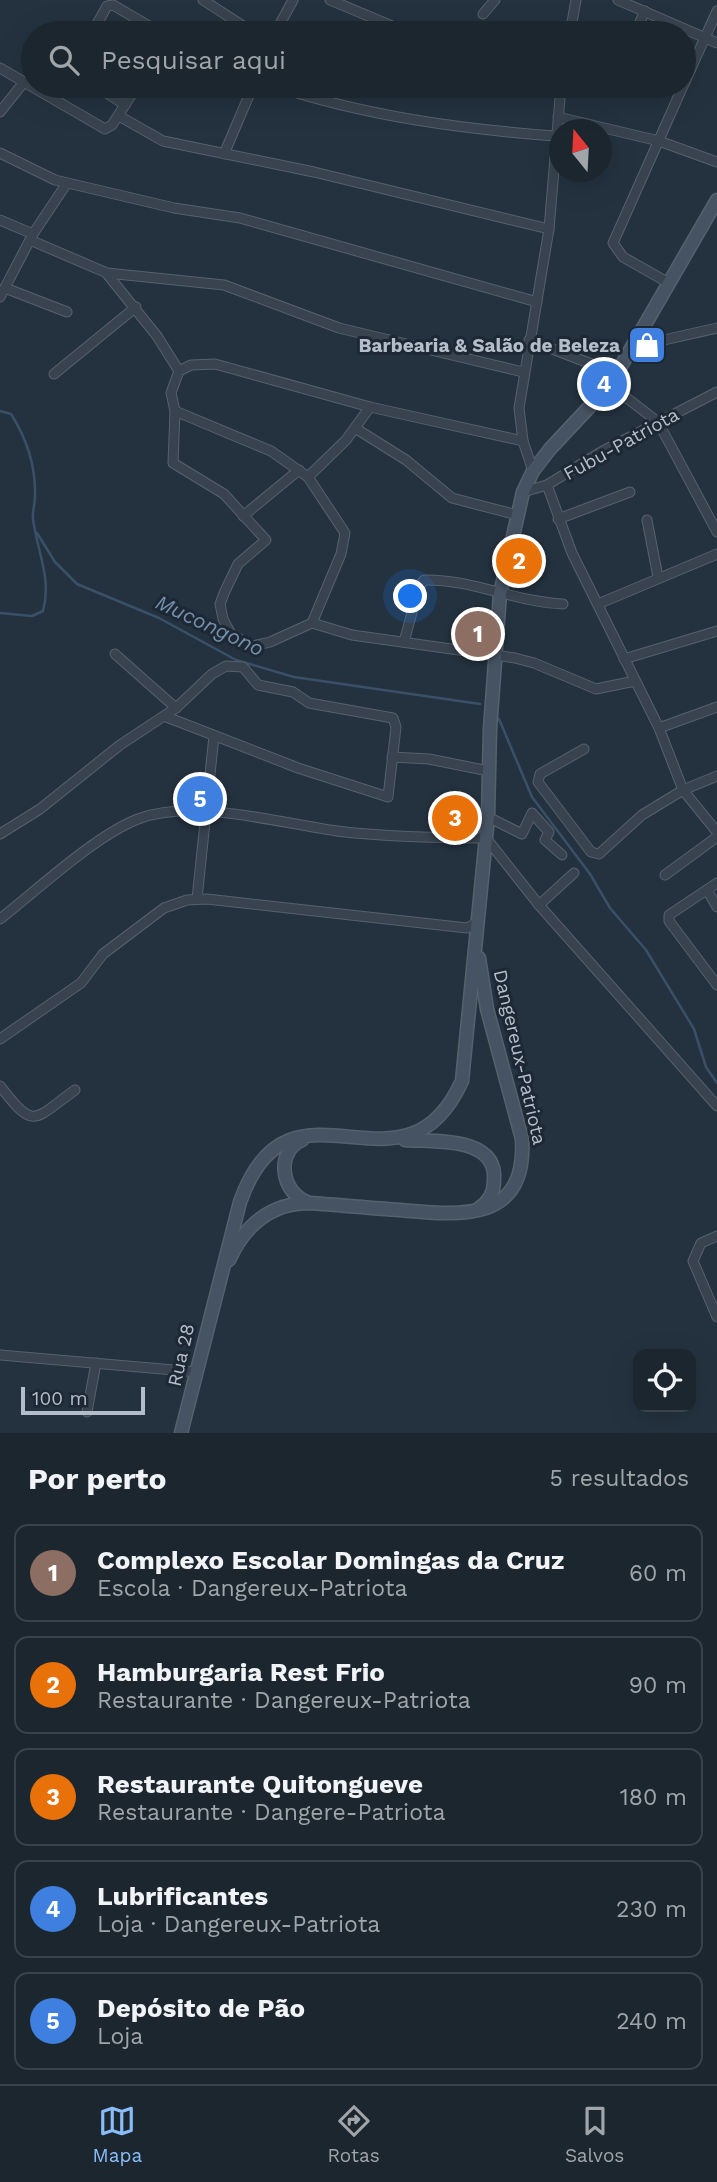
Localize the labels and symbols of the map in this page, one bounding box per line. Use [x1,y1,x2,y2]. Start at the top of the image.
north arrow [549,119,612,182]
shop icon: Barbearia & Salão de Beleza [626,324,668,366]
place label: Barbearia & Salão de Beleza [359,334,620,357]
pin: 4 [581,358,627,410]
street label: Fubu-Patriota [559,403,683,485]
pin: 2 [496,535,542,587]
your location [393,579,427,613]
water label: Mucongono [152,589,268,661]
pin: 1 [455,608,501,660]
pin: 5 [177,773,223,825]
pin: 3 [432,792,478,844]
street label: Dangereux-Patriota [489,967,551,1147]
street label: Rua 28 [163,1321,199,1389]
scale bar [21,1384,145,1416]

